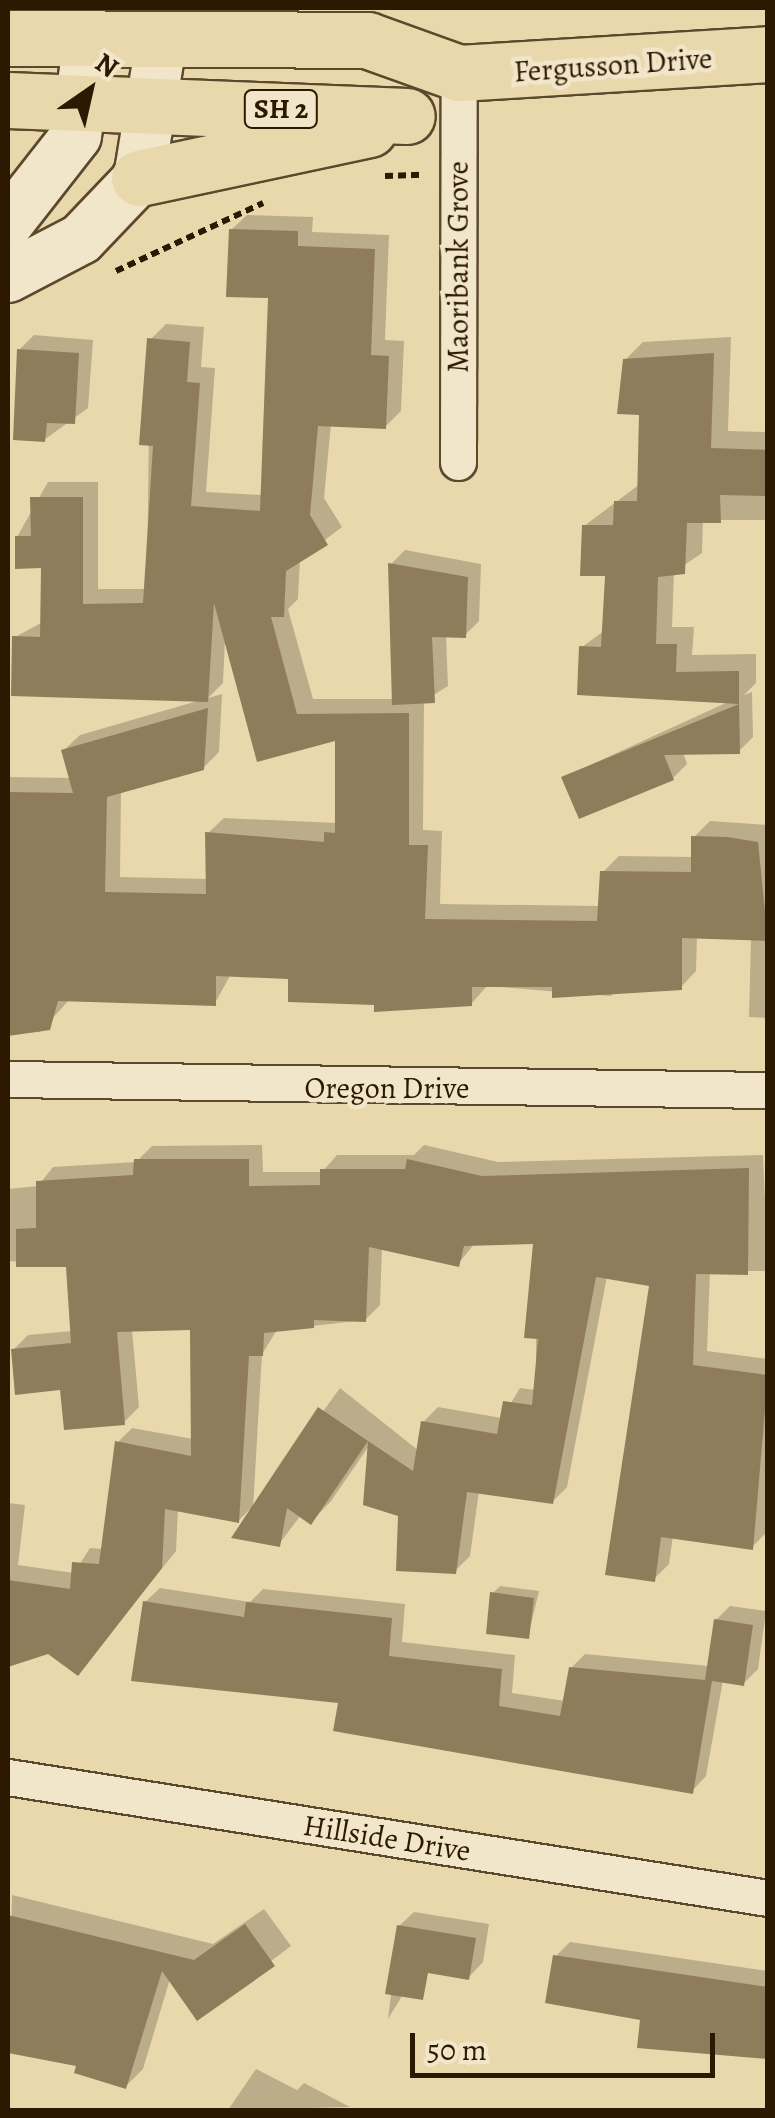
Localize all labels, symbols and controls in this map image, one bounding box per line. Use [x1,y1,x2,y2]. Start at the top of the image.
north arrow [40,40,140,140]
street label: Fergusson Drive [512,40,714,90]
text: N [88,44,126,87]
road number: SH 2 [244,86,318,132]
street label: Maoribank Grove [440,161,476,373]
street label: Oregon Drive [305,1070,469,1106]
street label: Hillside Drive [301,1807,473,1869]
scale bar [415,2013,720,2075]
text: 50 m [427,2030,487,2070]

